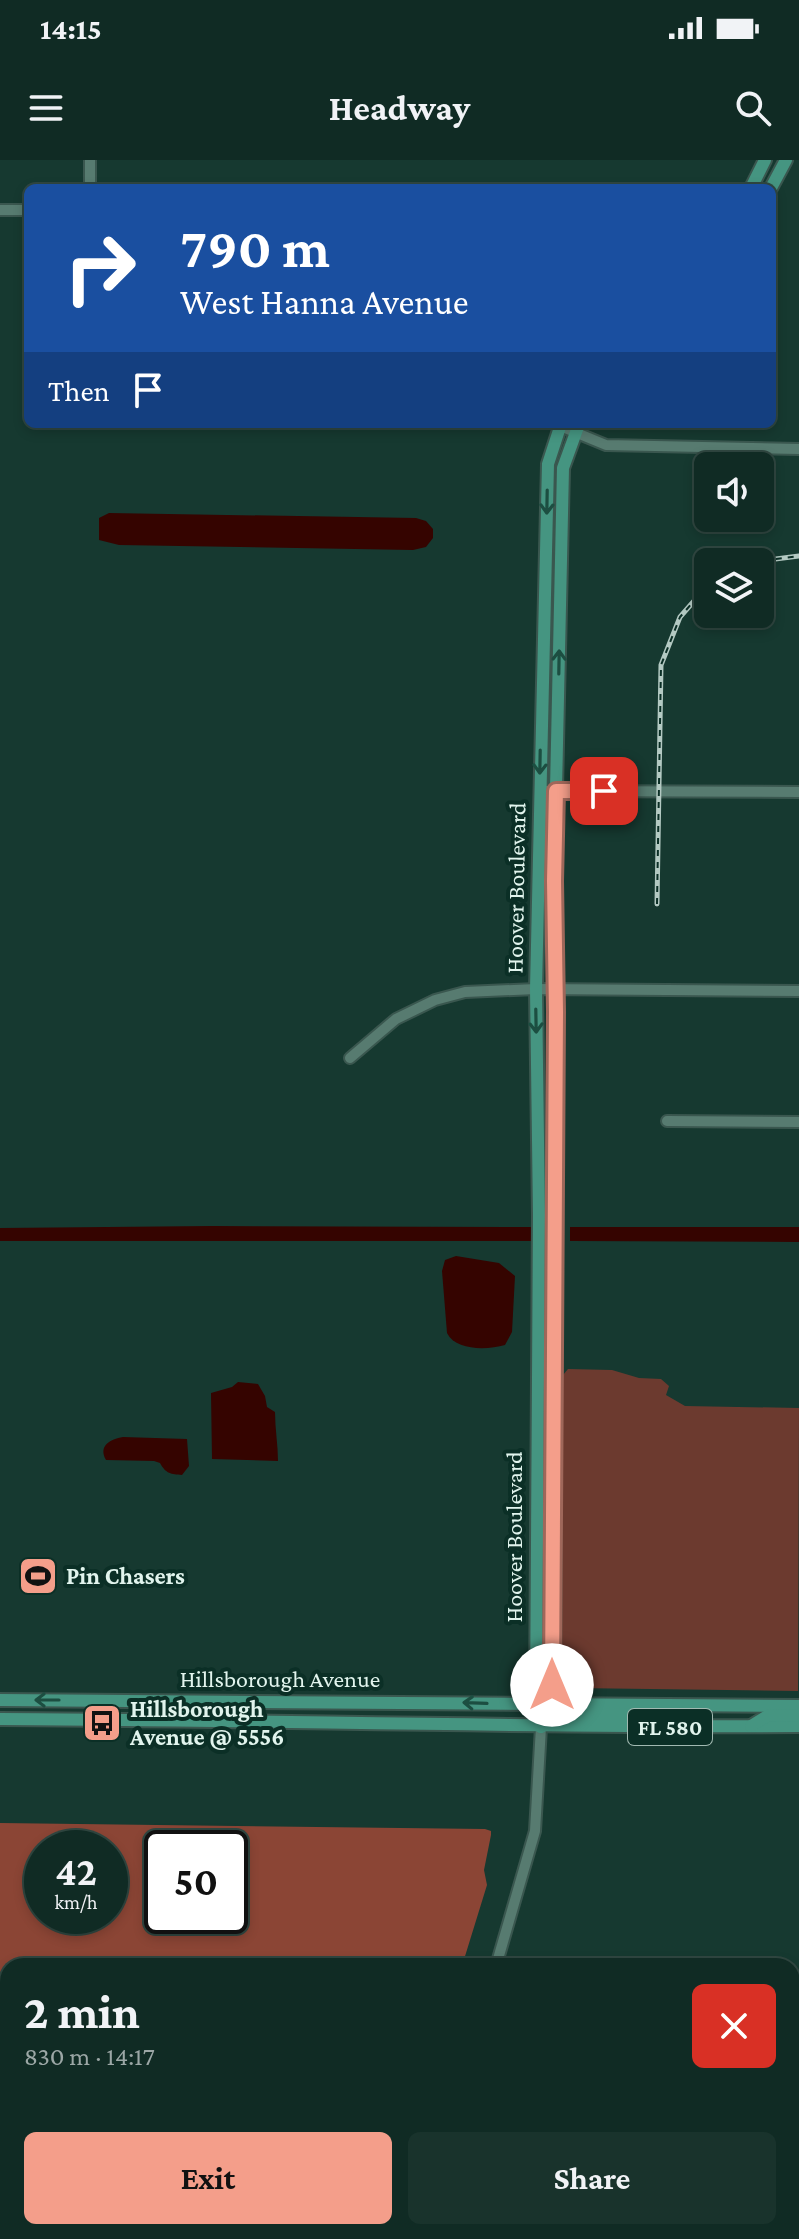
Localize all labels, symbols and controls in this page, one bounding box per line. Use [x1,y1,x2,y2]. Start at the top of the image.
text: 14:15 [40,12,102,45]
icon: menu [24,86,68,130]
icon: search [731,86,775,130]
text: Headway [329,88,470,128]
icon: right [48,216,152,320]
text: 790 m [180,217,330,279]
text: West Hanna Avenue [180,282,469,322]
icon: arrive [126,368,170,412]
text: Then [48,374,110,407]
map controls [694,452,774,628]
button: sound [694,452,774,532]
one-way arrow [539,488,554,515]
button: layers [694,548,774,628]
one-way arrow [551,649,567,676]
one-way arrow [533,748,548,775]
pin [570,757,638,825]
icon: arrive [582,769,626,813]
street label: Hoover Boulevard [501,802,530,974]
one-way arrow [528,1007,544,1034]
street label: Hoover Boulevard [500,1451,527,1623]
sports icon: Pin Chasers [17,1555,59,1597]
place label: Pin Chasers [66,1562,185,1589]
position arrow [510,1643,594,1727]
street label: Hillsborough Avenue [180,1665,380,1692]
one-way arrow [34,1692,61,1708]
place label: Hillsborough Avenue @ 5556 [129,1695,284,1750]
one-way arrow [462,1695,489,1710]
bus stop icon: Hillsborough Avenue @ 5556 [81,1702,123,1744]
road number: FL 580 [628,1709,712,1745]
speed limit sign: 50 [144,1830,248,1934]
text: 42 [55,1849,97,1894]
text: km/h [54,1891,98,1913]
button: close [692,1984,776,2068]
text: 2 min [24,1985,140,2038]
text: 830 m · 14:17 [24,2042,155,2071]
button: Exit [24,2132,392,2224]
button: Share [408,2132,776,2224]

